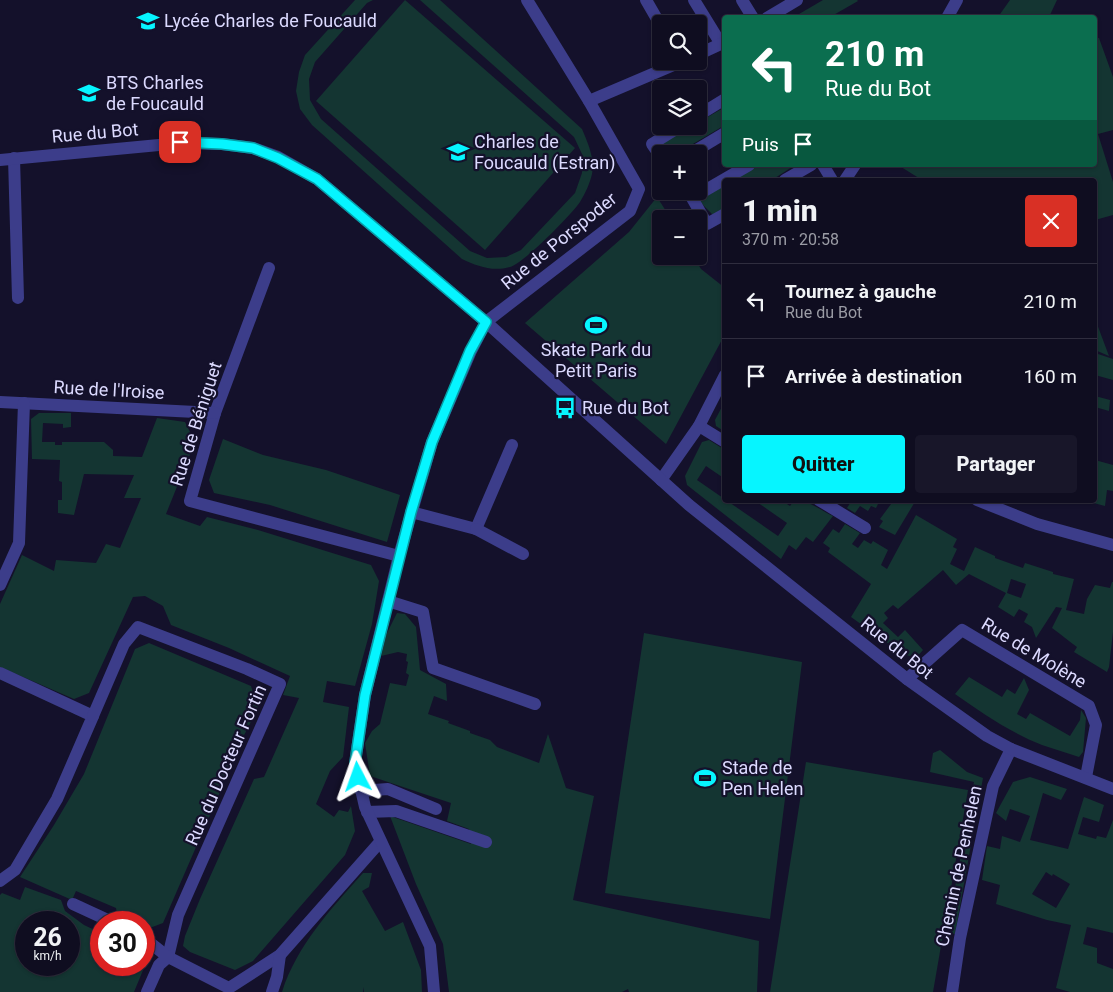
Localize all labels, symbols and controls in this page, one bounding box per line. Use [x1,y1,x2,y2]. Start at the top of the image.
school or university icon: Lycée Charles de Foucauld [135,8,161,34]
place label: Lycée Charles de Foucauld [164,10,377,31]
map controls [652,15,707,265]
button: search [652,15,707,70]
text: 210 m [825,34,924,75]
icon: left [742,35,807,100]
place label: BTS Charles de Foucauld [106,72,204,114]
text: Rue du Bot [825,76,931,101]
school or university icon: BTS Charles de Foucauld [76,80,102,106]
button: layers [652,80,707,135]
street label: Rue du Bot [51,118,139,147]
pin [159,121,201,163]
icon: arrive [166,128,194,156]
icon: arrive [789,130,817,158]
place label: Charles de Foucauld (Estran) [474,131,615,174]
text: Puis [742,133,779,156]
school or university icon: Charles de Foucauld (Estran) [445,139,471,165]
button: + [652,145,707,200]
street label: Rue de Porspoder [497,188,621,294]
text: 1 min [742,193,818,228]
button: close [1025,195,1077,247]
button: − [652,210,707,265]
text: 370 m · 20:58 [742,230,839,249]
text: Tournez à gauche [785,280,936,303]
icon: left [742,287,770,315]
text: 210 m [1024,290,1077,313]
text: Rue du Bot [785,303,862,322]
sports icon: Skate Park du Petit Paris [583,312,609,338]
place label: Skate Park du Petit Paris [541,339,651,381]
street label: Rue de Béniguet [165,359,226,489]
icon: arrive [742,362,770,390]
text: Arrivée à destination [785,365,962,388]
text: 160 m [1024,365,1077,388]
street label: Rue de l'Iroise [53,376,165,403]
bus stop icon: Rue du Bot [552,395,578,421]
place label: Rue du Bot [582,397,669,418]
button: Quitter [742,435,905,493]
button: Partager [915,435,1077,493]
street label: Rue du Bot [857,612,938,683]
street label: Rue de Molène [978,613,1090,692]
street label: Rue du Docteur Fortin [181,681,270,848]
position arrow [331,750,383,802]
place label: Stade de Pen Helen [722,757,803,799]
sports icon: Stade de Pen Helen [692,765,718,791]
street label: Chemin de Penhelen [931,784,986,948]
speed limit sign: 30 [90,911,155,976]
text: 26 [33,923,62,952]
text: km/h [33,949,62,963]

